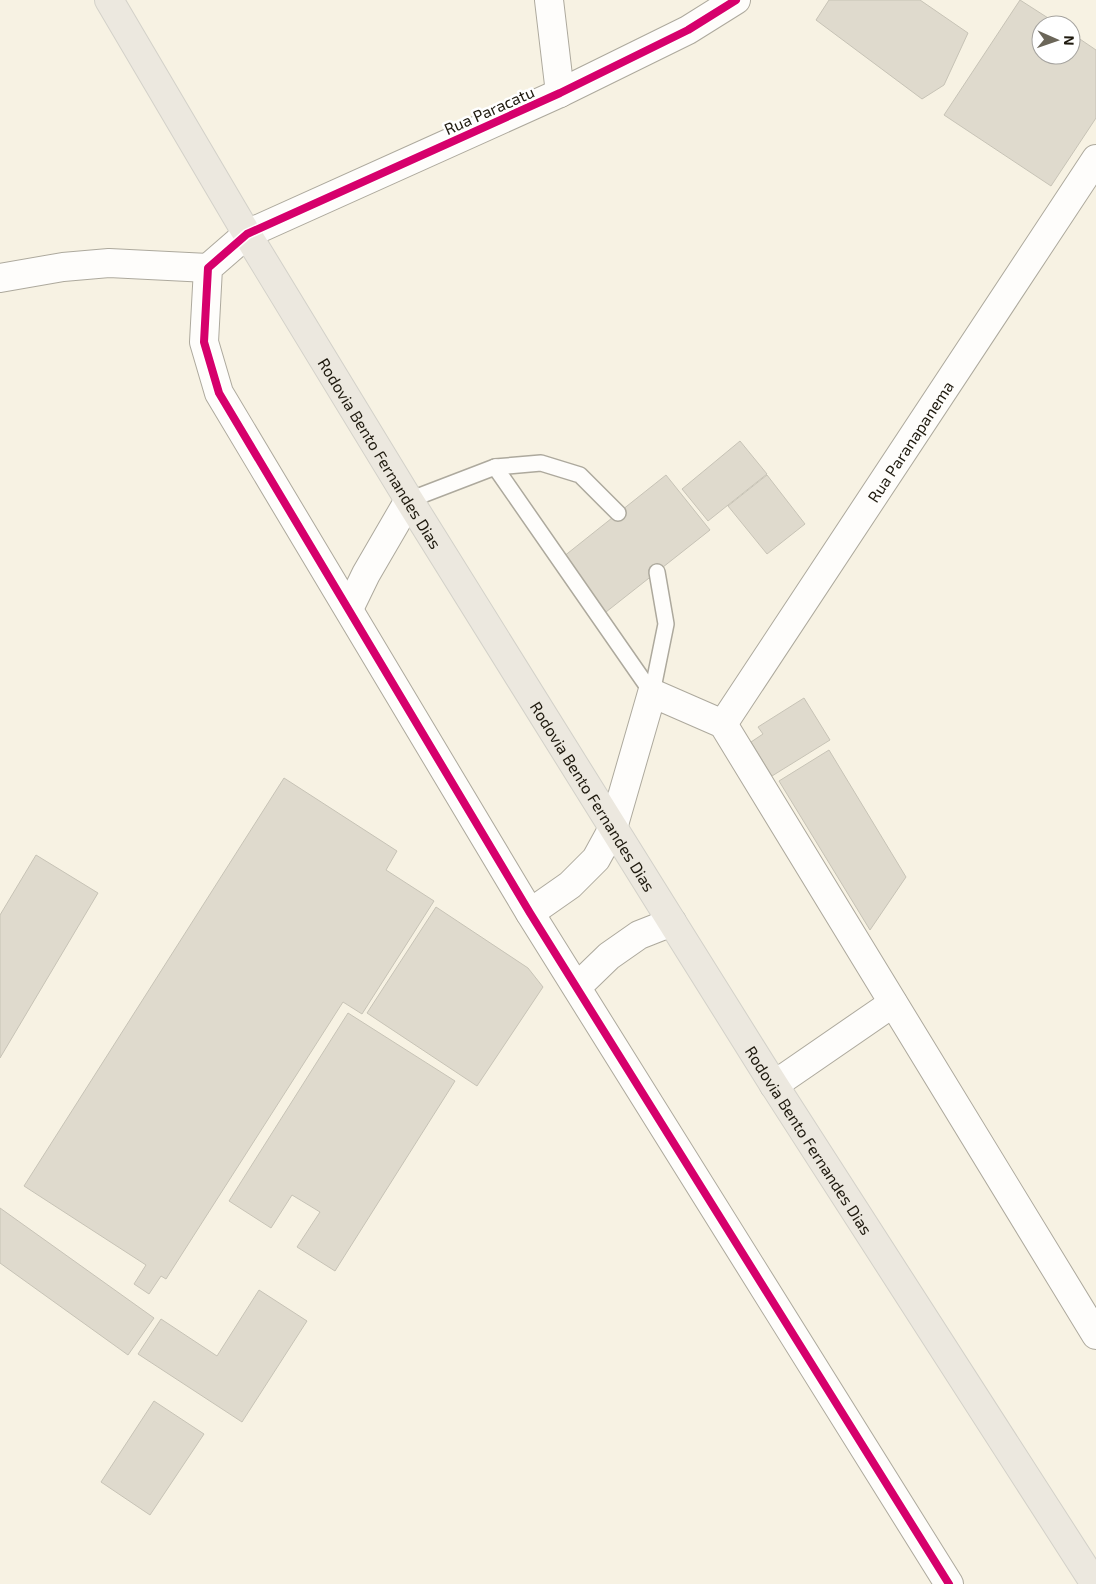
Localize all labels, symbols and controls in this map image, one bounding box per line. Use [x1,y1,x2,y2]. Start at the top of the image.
north arrow [1031,15,1081,65]
text: N [1061,35,1078,46]
street label: Rua Paracatu [441,82,537,138]
street label: Rodovia Bento Fernandes Dias [315,354,446,552]
street label: Rua Paranapanema [863,377,957,505]
street label: Rodovia Bento Fernandes Dias [527,698,660,895]
street label: Rodovia Bento Fernandes Dias [742,1042,877,1238]

